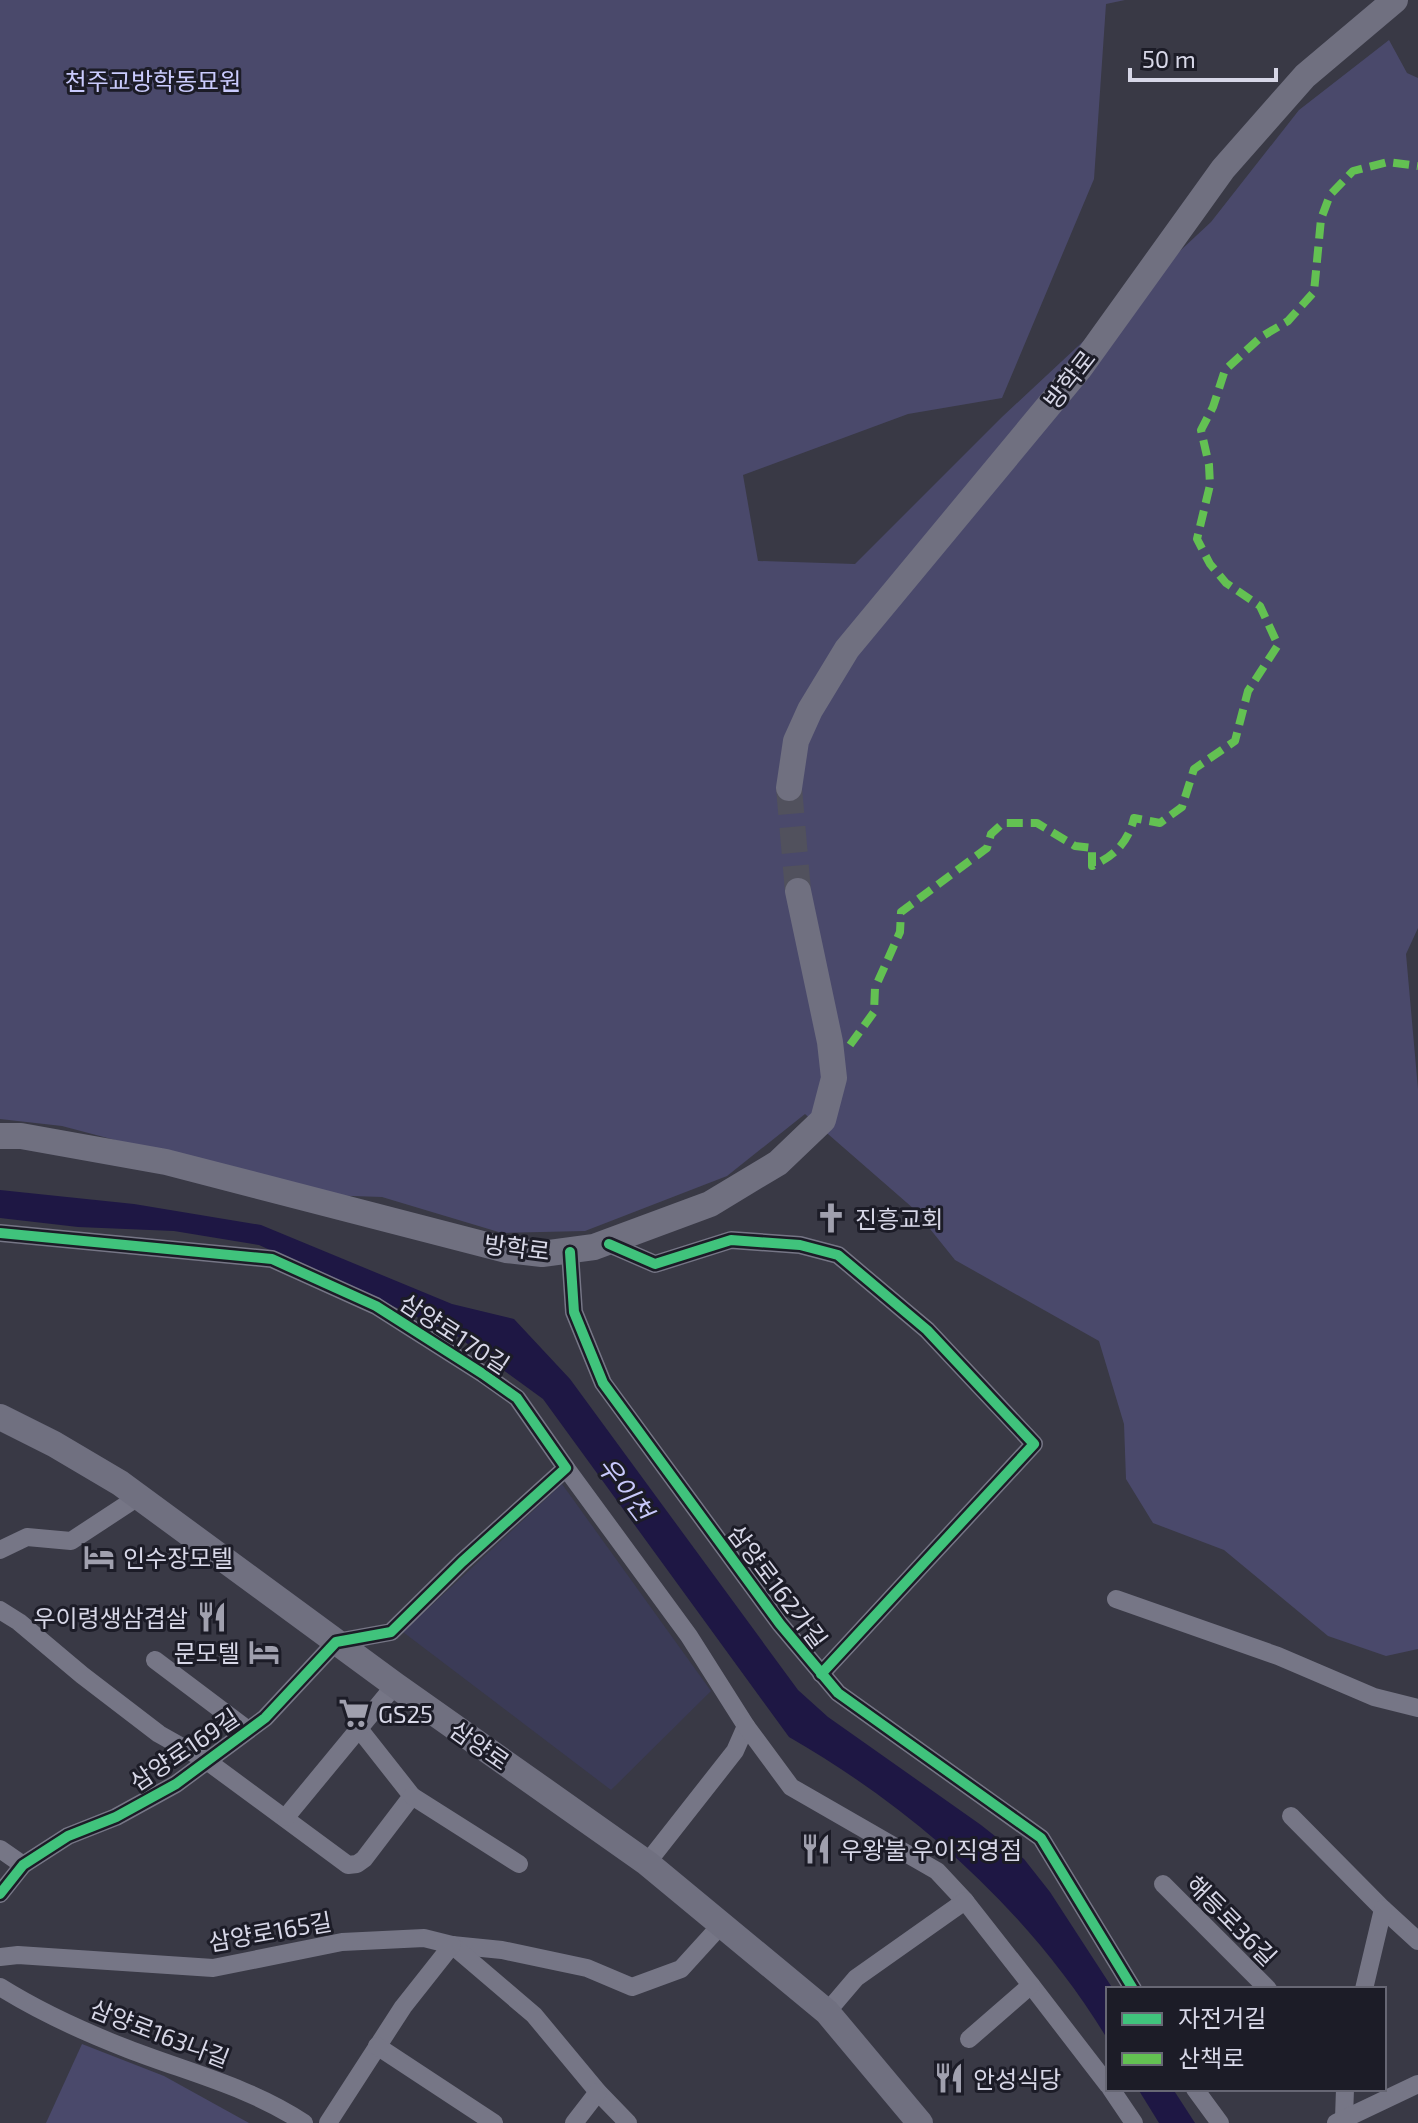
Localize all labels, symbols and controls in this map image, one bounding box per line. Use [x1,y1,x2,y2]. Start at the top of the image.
scale bar [1130,32,1276,82]
text: 50 m [1142,44,1196,73]
park label: 천주교방학동묘원 [65,66,241,95]
street label: 방학로 [1037,344,1101,414]
church icon: 진흥교회 [814,1201,848,1235]
place label: 진흥교회 [855,1204,943,1233]
street label: 방학로 [482,1229,552,1265]
street label: 삼양로170길 [395,1287,515,1379]
water label: 우이천 [592,1450,662,1528]
street label: 삼양로162가길 [722,1519,834,1653]
hotel icon: 인수장모텔 [82,1540,116,1574]
place label: 인수장모텔 [123,1543,233,1572]
restaurant icon: 우이령생삼겹살 [195,1600,229,1634]
place label: 우이령생삼겹살 [33,1603,188,1632]
hotel icon: 문모텔 [247,1635,281,1669]
place label: 문모텔 [174,1638,240,1667]
supermarket icon: GS25 [337,1696,371,1730]
place label: GS25 [378,1699,433,1728]
street label: 삼양로169길 [124,1702,244,1796]
street label: 삼양로 [445,1714,515,1776]
restaurant icon: 우왕불 우이직영점 [799,1832,833,1866]
place label: 우왕불 우이직영점 [840,1835,1022,1864]
street label: 해등로36길 [1181,1869,1283,1971]
street label: 삼양로165길 [206,1906,334,1956]
legend [1106,1987,1386,2091]
street label: 삼양로163나길 [86,1993,234,2073]
text: 자전거길 [1178,2003,1266,2032]
text: 산책로 [1178,2043,1244,2072]
restaurant icon: 안성식당 [932,2061,966,2095]
place label: 안성식당 [973,2064,1061,2093]

